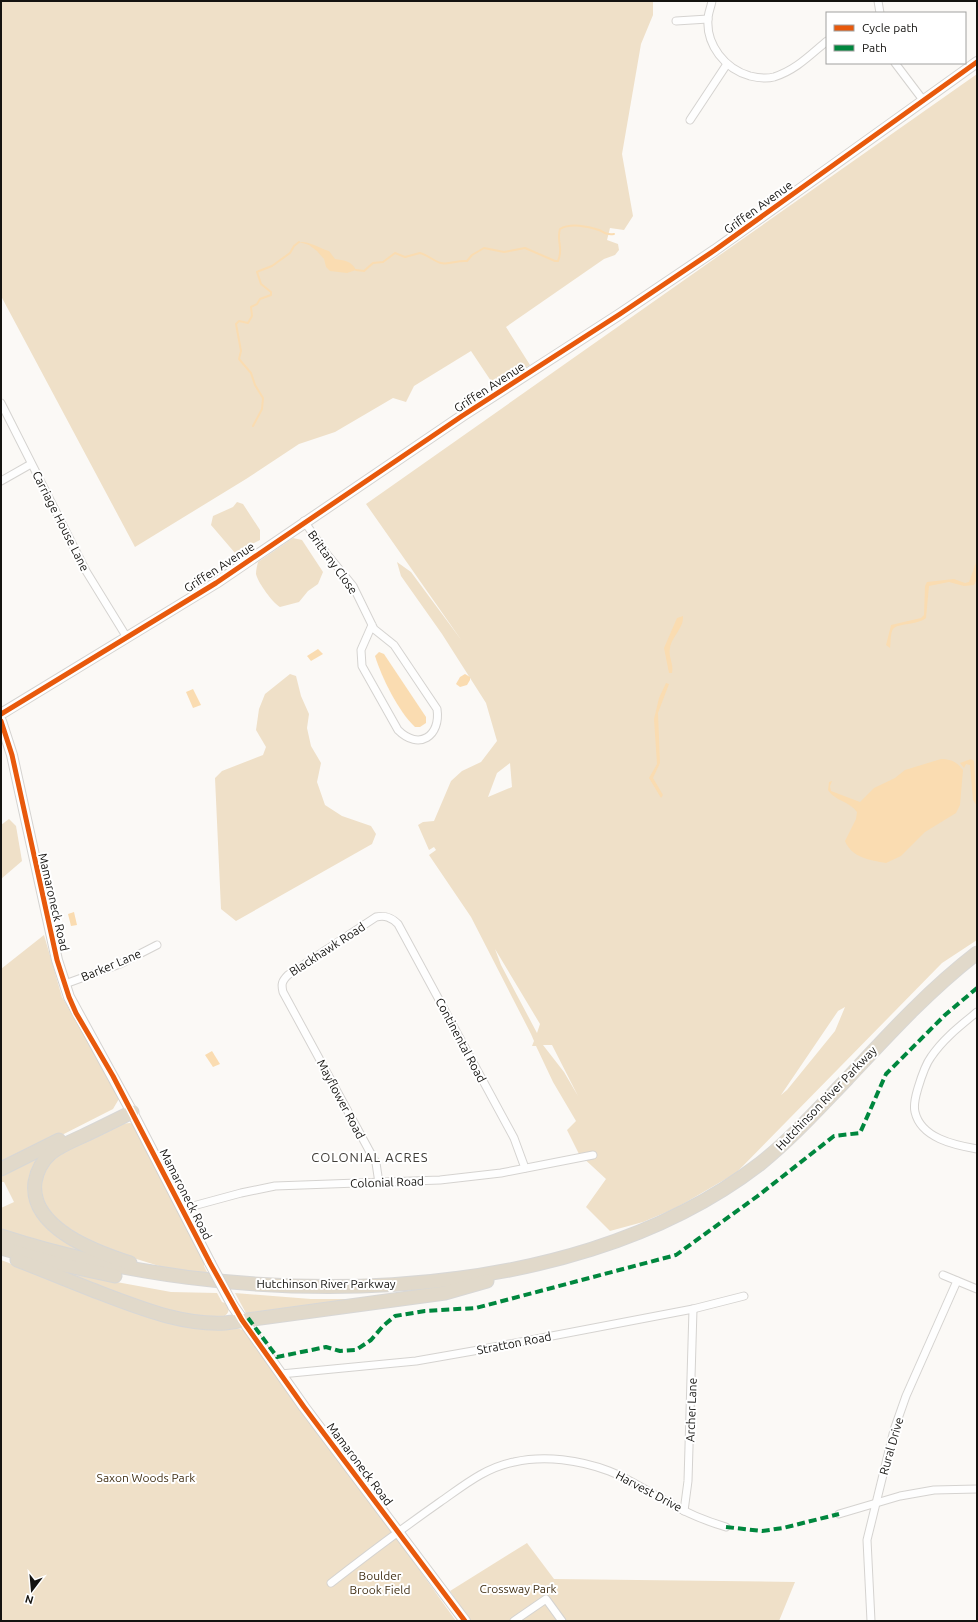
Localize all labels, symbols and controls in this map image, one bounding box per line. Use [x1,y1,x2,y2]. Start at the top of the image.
legend [826,12,966,64]
text: Cycle path [862,21,918,34]
text: Path [862,41,887,54]
street label: Griffen Avenue [721,178,795,236]
street label: Griffen Avenue [451,359,527,415]
street label: Carriage House Lane [30,469,92,573]
street label: Brittany Close [306,528,360,596]
street label: Griffen Avenue [181,539,257,595]
street label: Mamaroneck Road [36,852,72,952]
street label: Blackhawk Road [287,920,367,978]
street label: Barker Lane [79,947,143,983]
street label: Continental Road [433,996,489,1084]
street label: Hutchinson River Parkway [773,1043,879,1153]
street label: Mayflower Road [315,1057,367,1141]
street label: Mamaroneck Road [157,1146,215,1242]
district label: COLONIAL ACRES [311,1150,429,1164]
street label: Colonial Road [350,1174,424,1190]
street label: Hutchinson River Parkway [256,1277,396,1290]
street label: Stratton Road [476,1329,552,1357]
street label: Archer Lane [683,1378,699,1442]
street label: Rural Drive [877,1416,905,1476]
street label: Mamaroneck Road [325,1420,395,1508]
street label: Harvest Drive [614,1468,684,1514]
park label: Saxon Woods Park [97,1471,195,1484]
park label: Boulder Brook Field [349,1569,411,1596]
north arrow [12,1570,52,1610]
park label: Crossway Park [479,1582,557,1595]
text: N [24,1593,35,1607]

